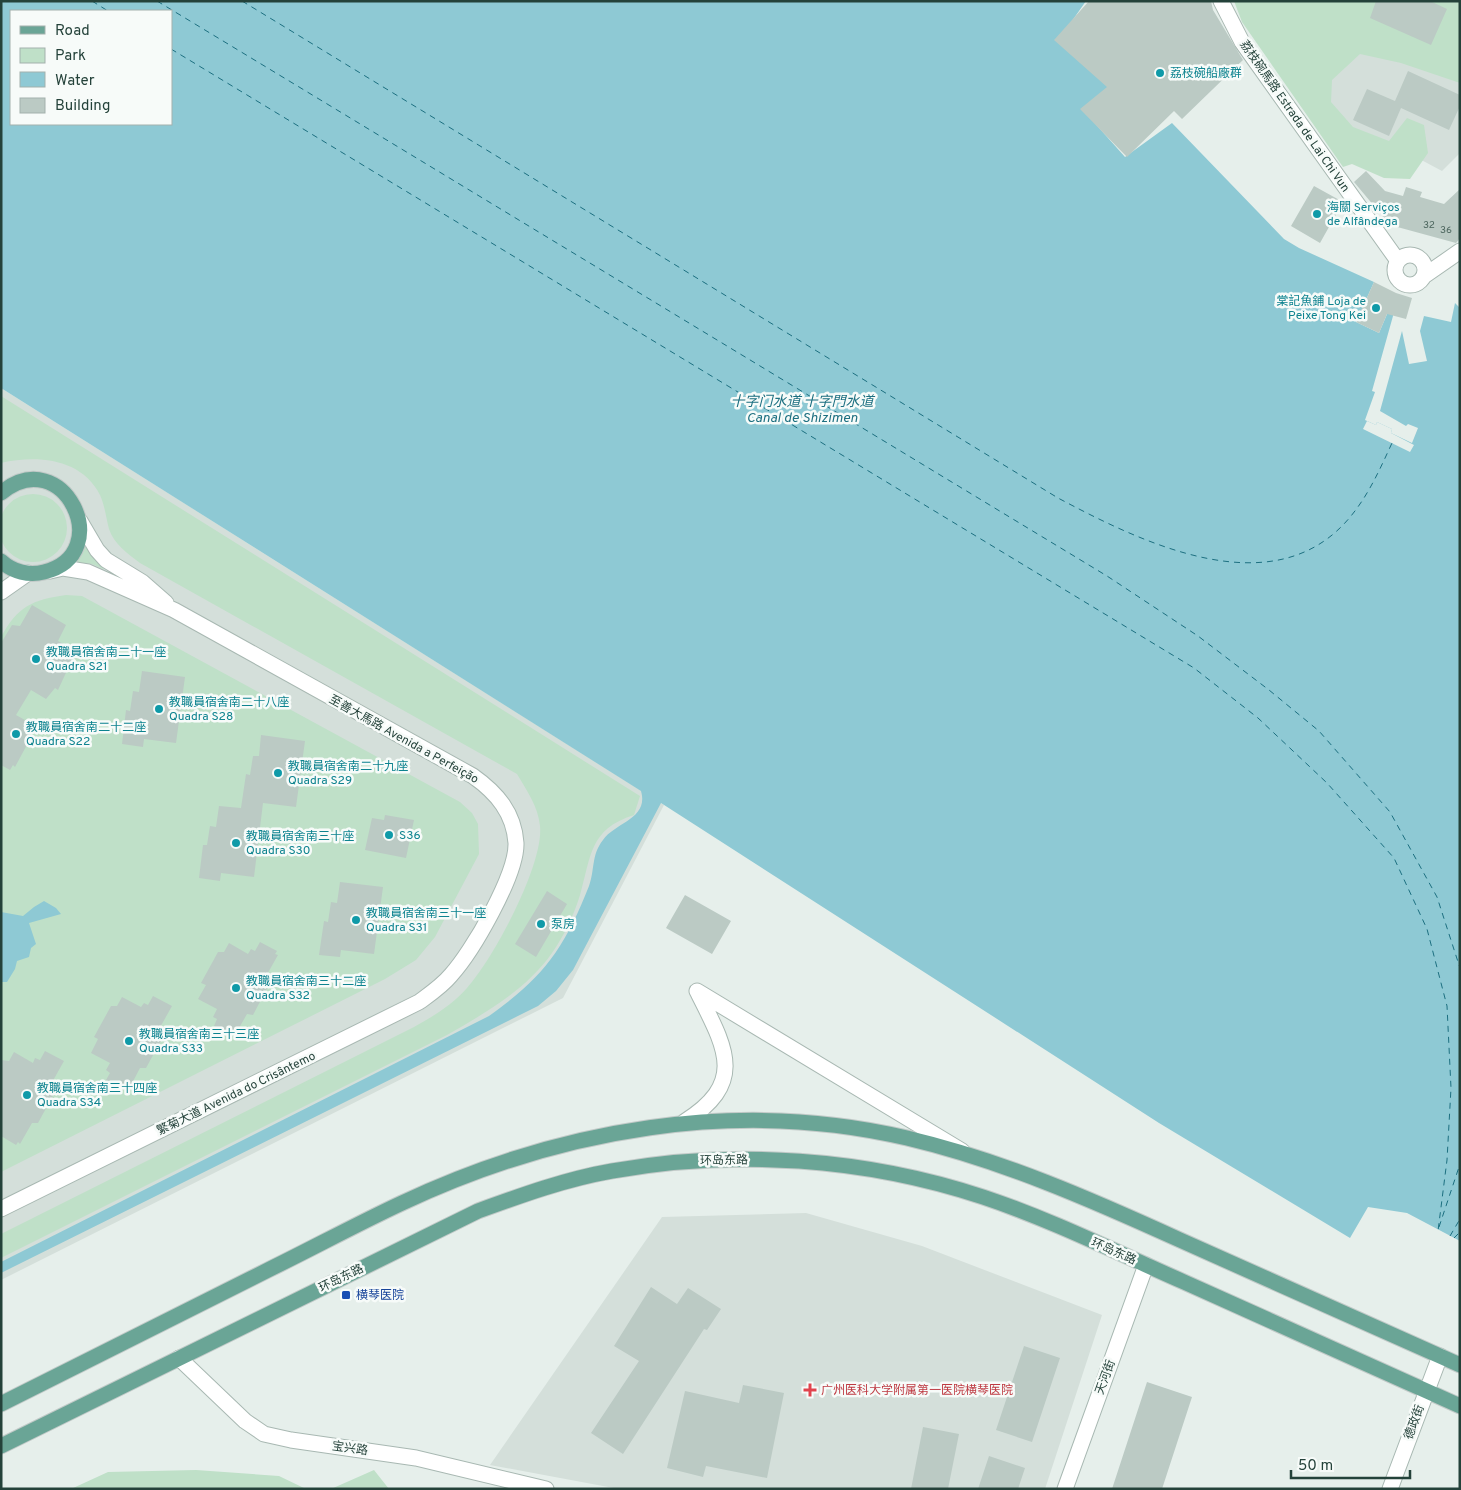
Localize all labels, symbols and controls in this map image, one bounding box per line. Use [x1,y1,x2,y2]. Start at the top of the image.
legend [10,10,172,125]
text: Road [55,22,90,41]
street label: 荔枝碗馬路 Estrada de Lai Chi Vun [1236,38,1353,196]
text: Park [55,47,86,66]
place label: 荔枝碗船廠群 [1170,66,1242,82]
marker: 荔枝碗船廠群 [1154,67,1166,79]
text: Water [55,72,95,91]
text: Building [55,97,110,116]
place label: 海關 Serviços de Alfândega [1327,200,1400,230]
marker: 海關 Serviços de Alfândega [1311,208,1323,220]
house number: 32 [1423,219,1435,232]
house number: 36 [1440,224,1452,237]
place label: 棠記魚鋪 Loja de Peixe Tong Kei [1276,294,1366,324]
marker: 棠記魚鋪 Loja de Peixe Tong Kei [1370,302,1382,314]
water label: 十字门水道 十字門水道 Canal de Shizimen [730,394,876,427]
place label: 教職員宿舍南二十一座 Quadra S21 [46,645,166,675]
marker: 教職員宿舍南二十一座 Quadra S21 [30,653,42,665]
street label: 至善大馬路 Avenida a Perfeição [326,692,482,788]
place label: 教職員宿舍南二十八座 Quadra S28 [169,695,289,725]
marker: 教職員宿舍南二十八座 Quadra S28 [153,703,165,715]
place label: 教職員宿舍南二十二座 Quadra S22 [26,720,146,750]
marker: 教職員宿舍南二十二座 Quadra S22 [10,728,22,740]
place label: 教職員宿舍南二十九座 Quadra S29 [288,759,408,789]
marker: 教職員宿舍南二十九座 Quadra S29 [272,767,284,779]
place label: S36 [399,828,421,844]
place label: 教職員宿舍南三十座 Quadra S30 [246,829,354,859]
marker: S36 [383,829,395,841]
marker: 教職員宿舍南三十座 Quadra S30 [230,837,242,849]
place label: 教職員宿舍南三十一座 Quadra S31 [366,906,486,936]
marker: 教職員宿舍南三十一座 Quadra S31 [350,914,362,926]
place label: 泵房 [551,917,575,933]
marker: 泵房 [535,918,547,930]
place label: 教職員宿舍南三十二座 Quadra S32 [246,974,366,1004]
marker: 教職員宿舍南三十二座 Quadra S32 [230,982,242,994]
place label: 教職員宿舍南三十三座 Quadra S33 [139,1027,259,1057]
marker: 教職員宿舍南三十三座 Quadra S33 [123,1035,135,1047]
street label: 繁菊大道 Avenida do Crisântemo [154,1048,319,1139]
place label: 教職員宿舍南三十四座 Quadra S34 [37,1081,157,1111]
marker: 教職員宿舍南三十四座 Quadra S34 [21,1089,33,1101]
street label: 环岛东路 [700,1153,748,1169]
street label: 环岛东路 [1088,1235,1139,1269]
street label: 环岛东路 [316,1261,367,1297]
place label: 横琴医院 [356,1288,404,1304]
marker: 横琴医院 [340,1289,352,1301]
street label: 天河街 [1092,1358,1120,1397]
marker: 广州医科大学附属第一医院横琴医院 [803,1383,817,1397]
place label: 广州医科大学附属第一医院横琴医院 [821,1383,1013,1399]
street label: 德政街 [1401,1403,1429,1442]
street label: 宝兴路 [331,1439,369,1459]
scale bar [1291,1448,1410,1480]
text: 50 m [1298,1457,1333,1476]

